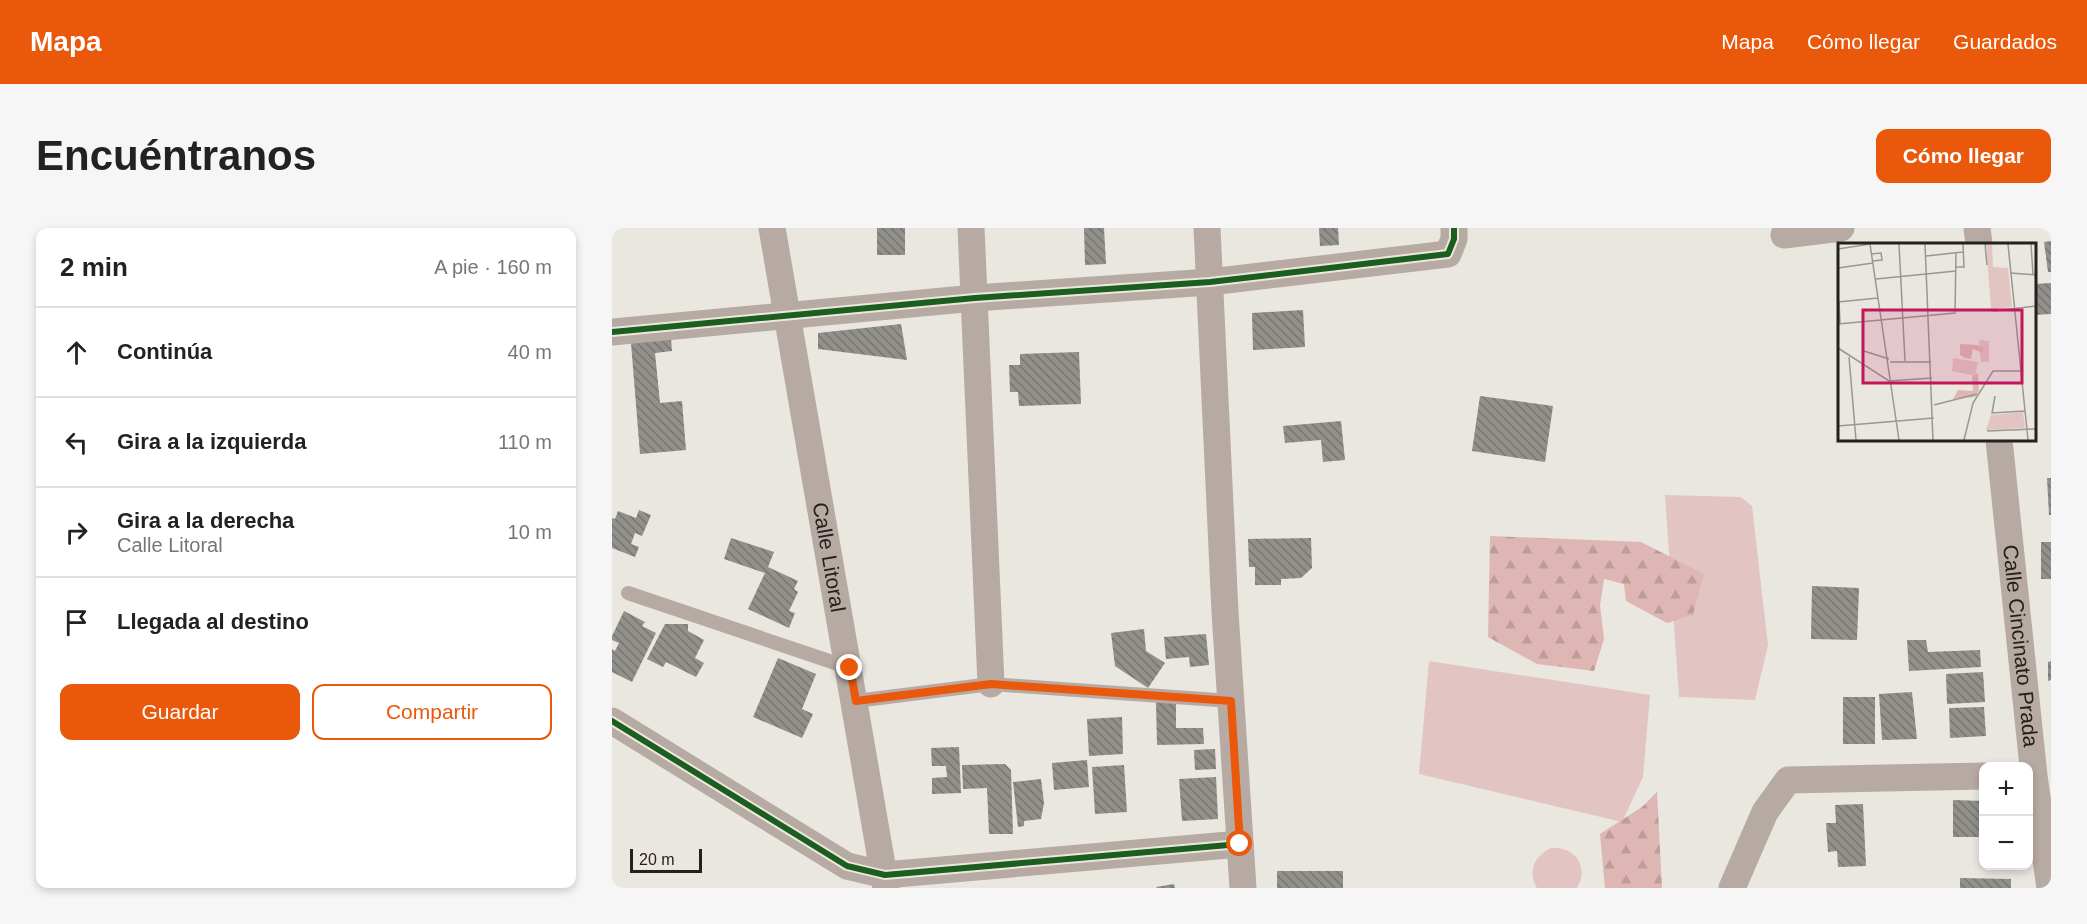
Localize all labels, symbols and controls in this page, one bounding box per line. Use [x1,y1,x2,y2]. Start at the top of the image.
text: Mapa [30,26,102,57]
text: Mapa [1721,30,1774,53]
text: Cómo llegar [1807,30,1920,53]
text: Guardados [1953,30,2057,53]
button: Cómo llegar [1876,129,2051,183]
text: Encuéntranos [36,132,316,179]
inset map [1838,243,2036,441]
text: 2 min [60,252,128,282]
text: A pie · 160 m [434,256,552,278]
icon: ahead [60,336,93,369]
text: Continúa [117,339,212,364]
text: 40 m [508,341,552,363]
icon: left [60,426,93,459]
text: Gira a la izquierda [117,429,307,454]
text: 110 m [498,431,552,453]
street label: Calle Litoral [809,500,850,614]
text: Gira a la derecha [117,508,294,533]
icon: right [60,516,93,549]
text: 10 m [508,521,552,543]
text: Calle Litoral [117,534,223,556]
street label: Calle Cincinato Prada [1999,544,2043,748]
icon: arrive [60,606,93,639]
text: Llegada al destino [117,609,309,634]
route end [836,654,862,680]
button: Guardar [60,684,300,740]
button: Compartir [312,684,552,740]
map controls [1979,762,2033,870]
button: + [1979,762,2033,816]
button: − [1979,816,2033,870]
route start [1226,830,1252,856]
scale bar [630,846,702,874]
text: 20 m [639,851,675,868]

